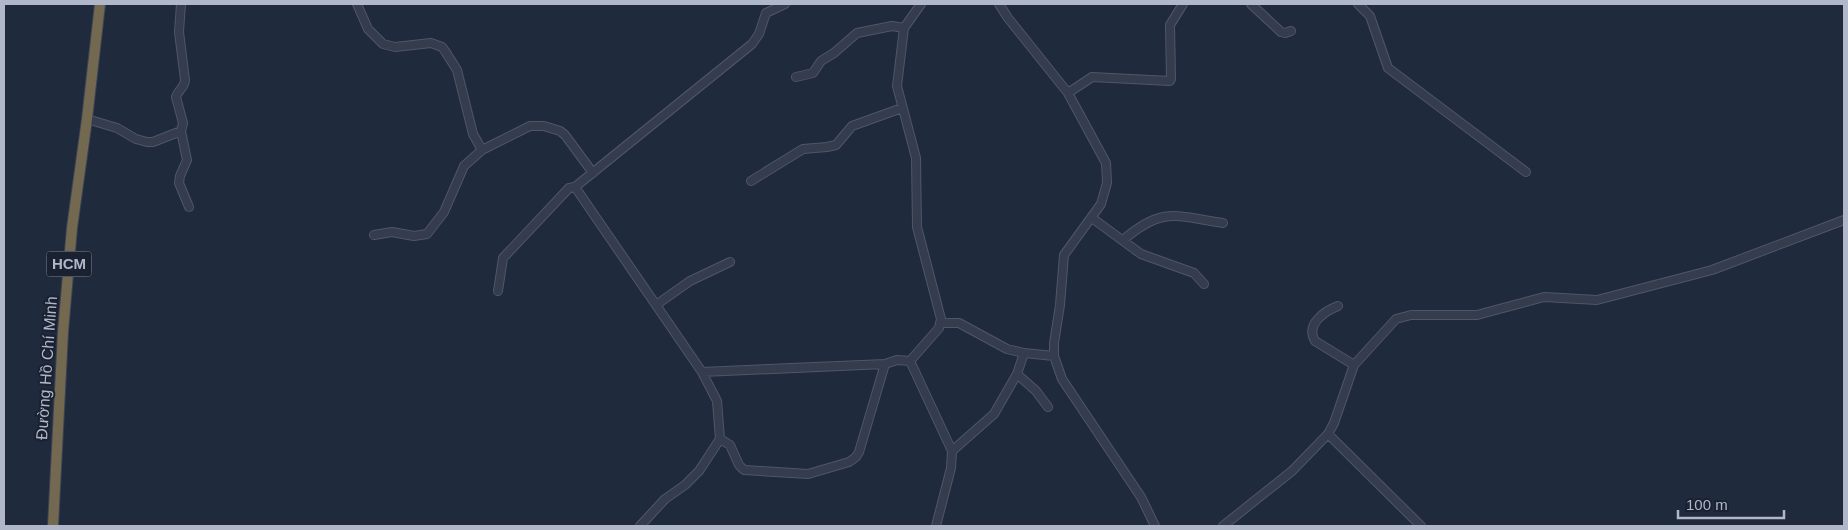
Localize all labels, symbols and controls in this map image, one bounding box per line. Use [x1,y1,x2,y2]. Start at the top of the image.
road number: HCM [46,252,92,276]
street label: Đường Hồ Chí Minh [33,296,60,440]
scale bar [1678,488,1784,520]
text: 100 m [1686,496,1728,513]

